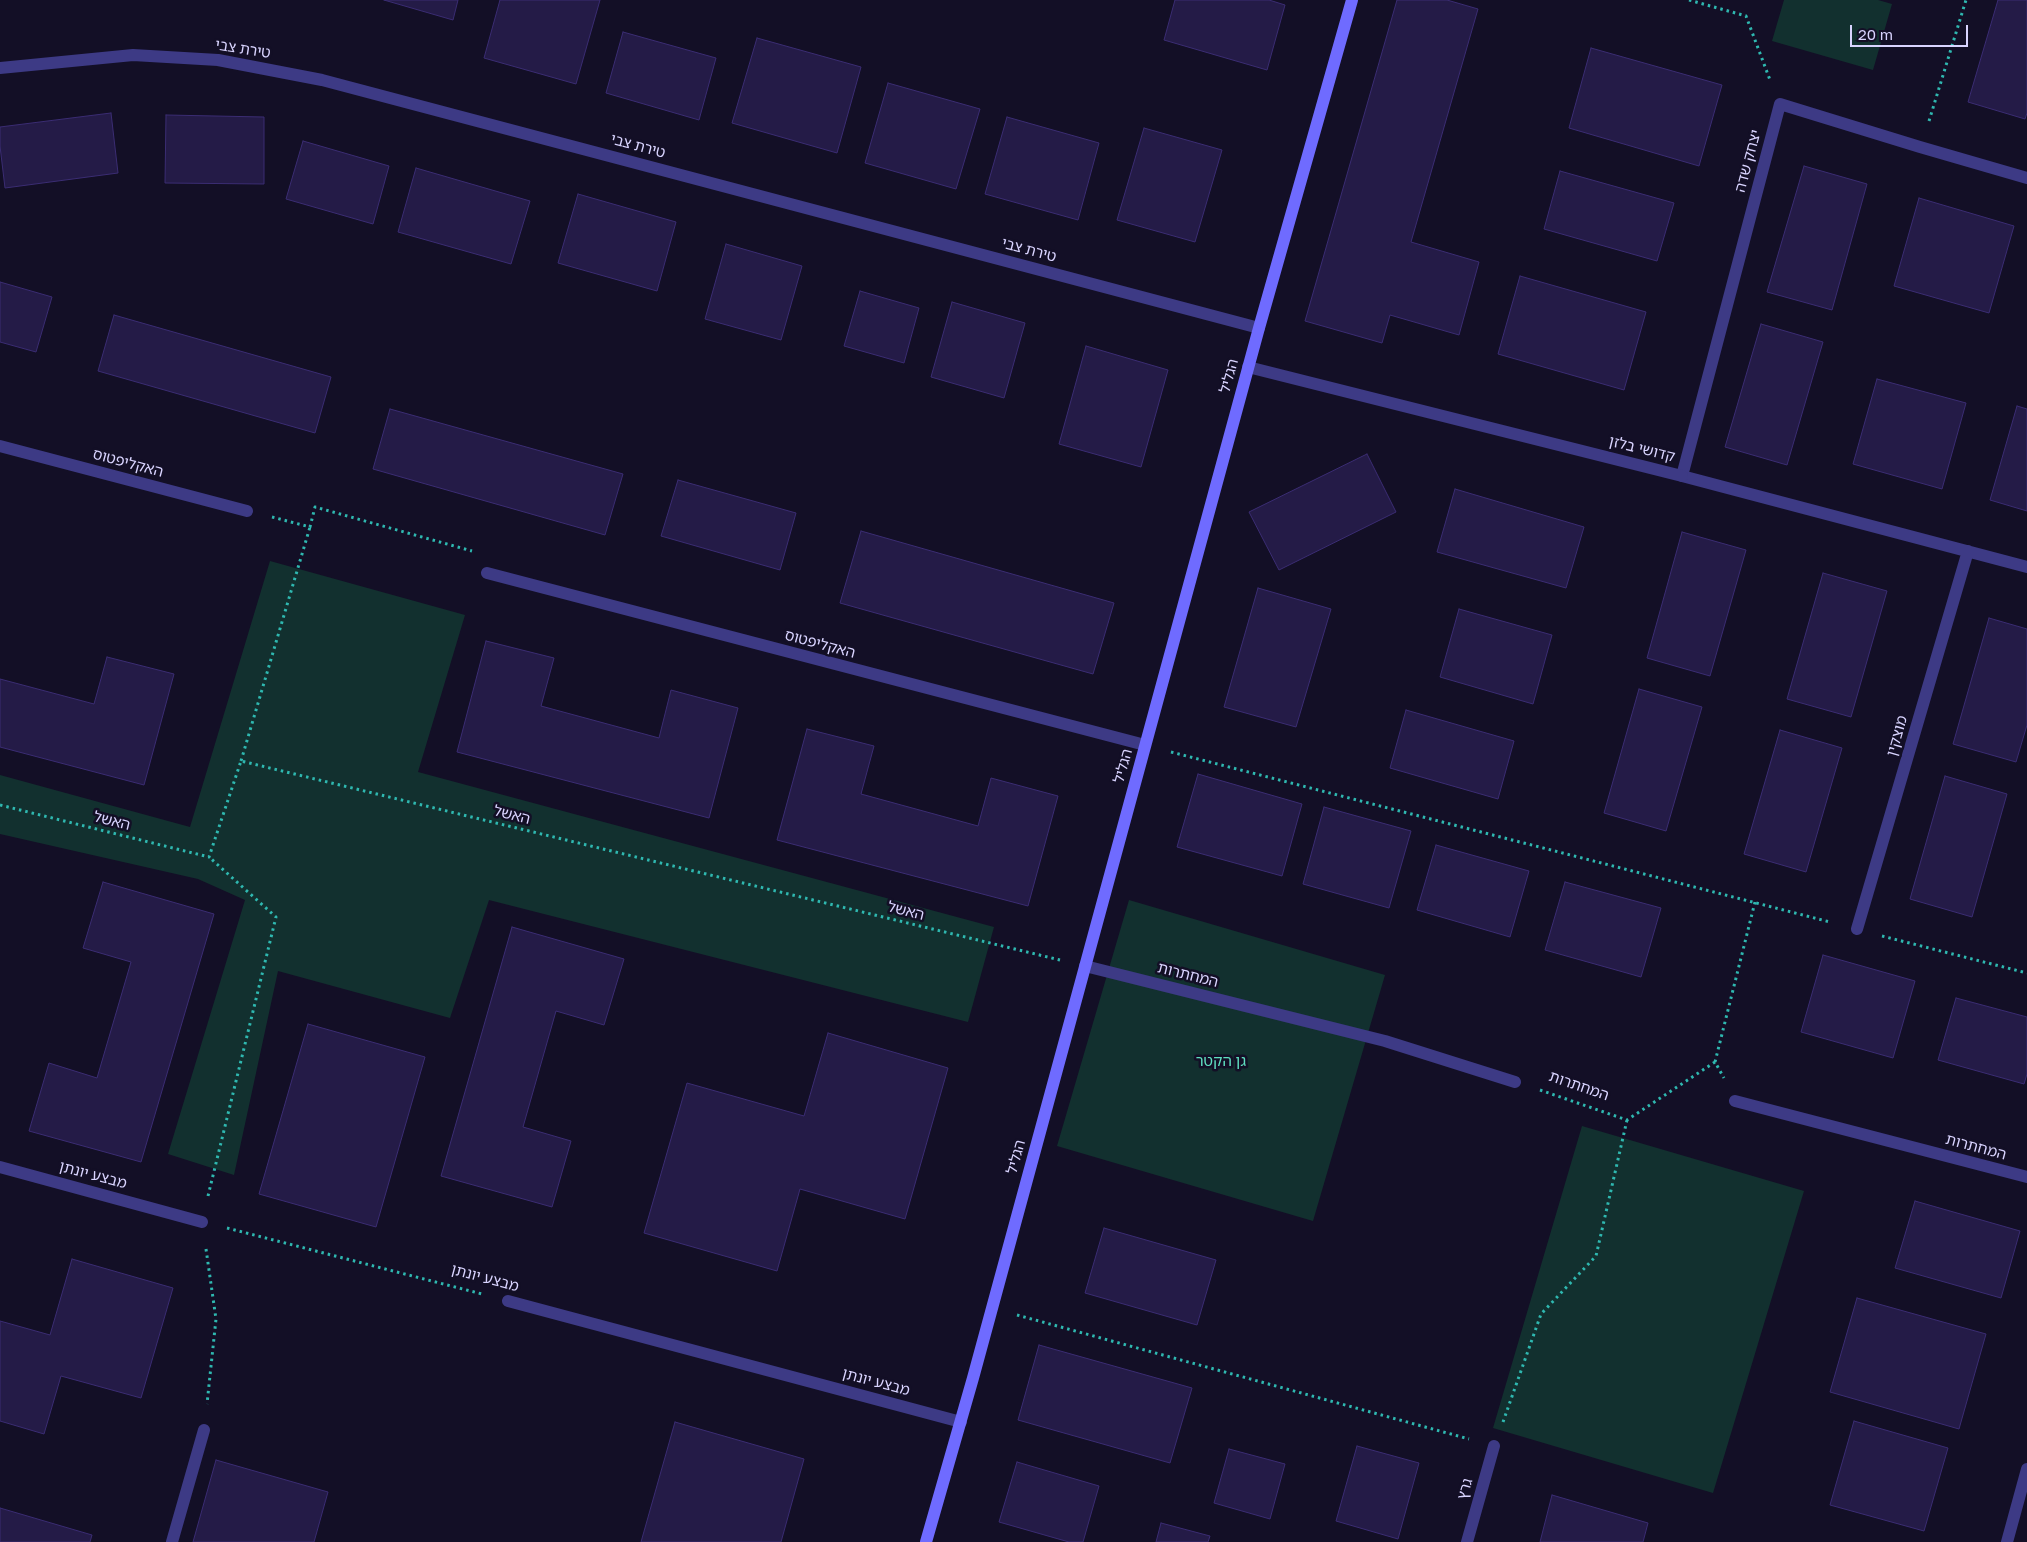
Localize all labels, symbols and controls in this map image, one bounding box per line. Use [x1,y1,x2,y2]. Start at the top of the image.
scale bar [1852,15,1970,47]
text: 20 m [1858,25,1893,43]
street label: טירת צבי [214,36,272,62]
street label: יצחק שדה [1731,128,1765,194]
street label: טירת צבי [609,130,667,162]
street label: טירת צבי [1000,234,1058,266]
street label: הגליל [1216,357,1242,395]
street label: קדושי בלזן [1607,432,1677,466]
street label: האקליפטוס [91,445,165,481]
street label: האקליפטוס [783,626,857,662]
street label: מוצקין [1883,714,1911,758]
street label: הגליל [1110,747,1136,785]
street label: האשל [492,802,532,828]
street label: האשל [92,808,132,834]
street label: האשל [886,898,926,924]
street label: המחתרות [1156,959,1220,991]
park label: גן הקטר [1196,1052,1246,1070]
street label: המחתרות [1547,1067,1611,1105]
street label: המחתרות [1944,1130,2008,1164]
street label: הגליל [1003,1138,1029,1176]
street label: מבצע יונתן [57,1157,129,1193]
street label: מבצע יונתן [449,1260,521,1296]
street label: מבצע יונתן [840,1364,912,1400]
street label: גרץ [1453,1476,1477,1502]

